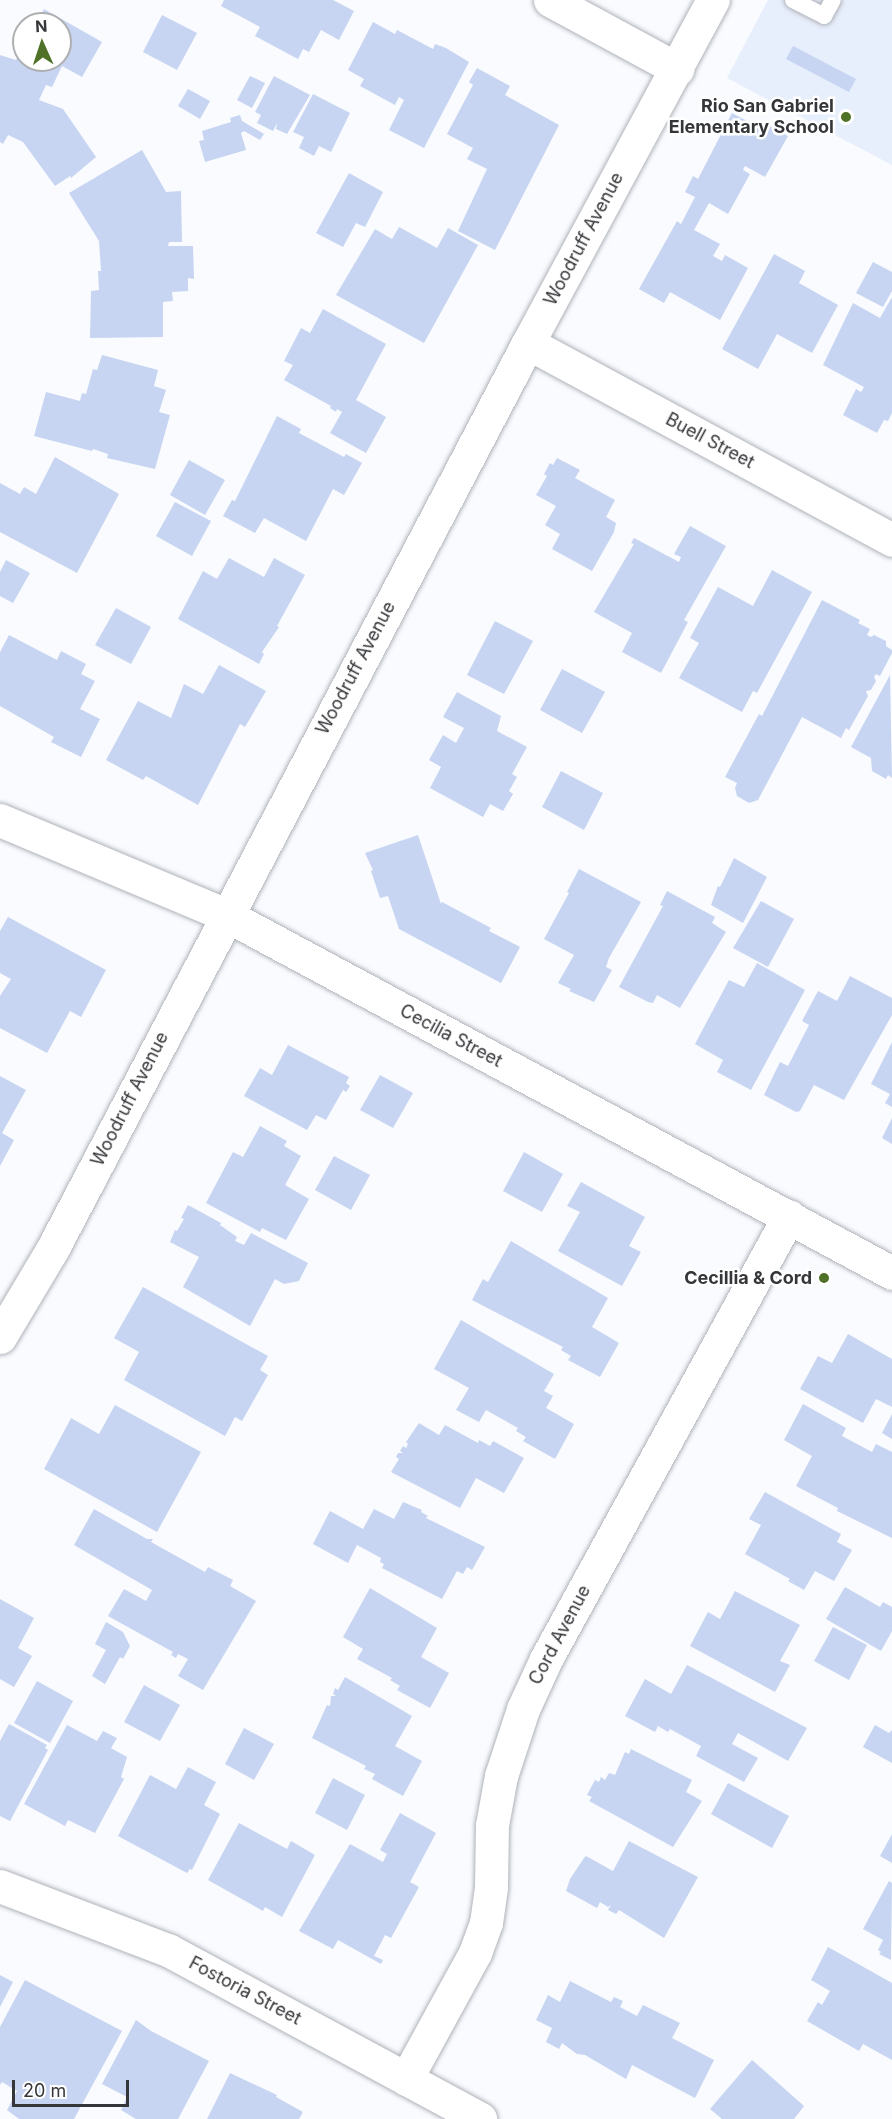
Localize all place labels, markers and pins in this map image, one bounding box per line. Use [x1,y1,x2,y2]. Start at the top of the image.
place label: Rio San Gabriel Elementary School [669,96,834,138]
marker: Rio San Gabriel Elementary School [839,110,853,124]
place label: Cecillia & Cord [684,1267,812,1289]
marker: Cecillia & Cord [817,1271,831,1285]

